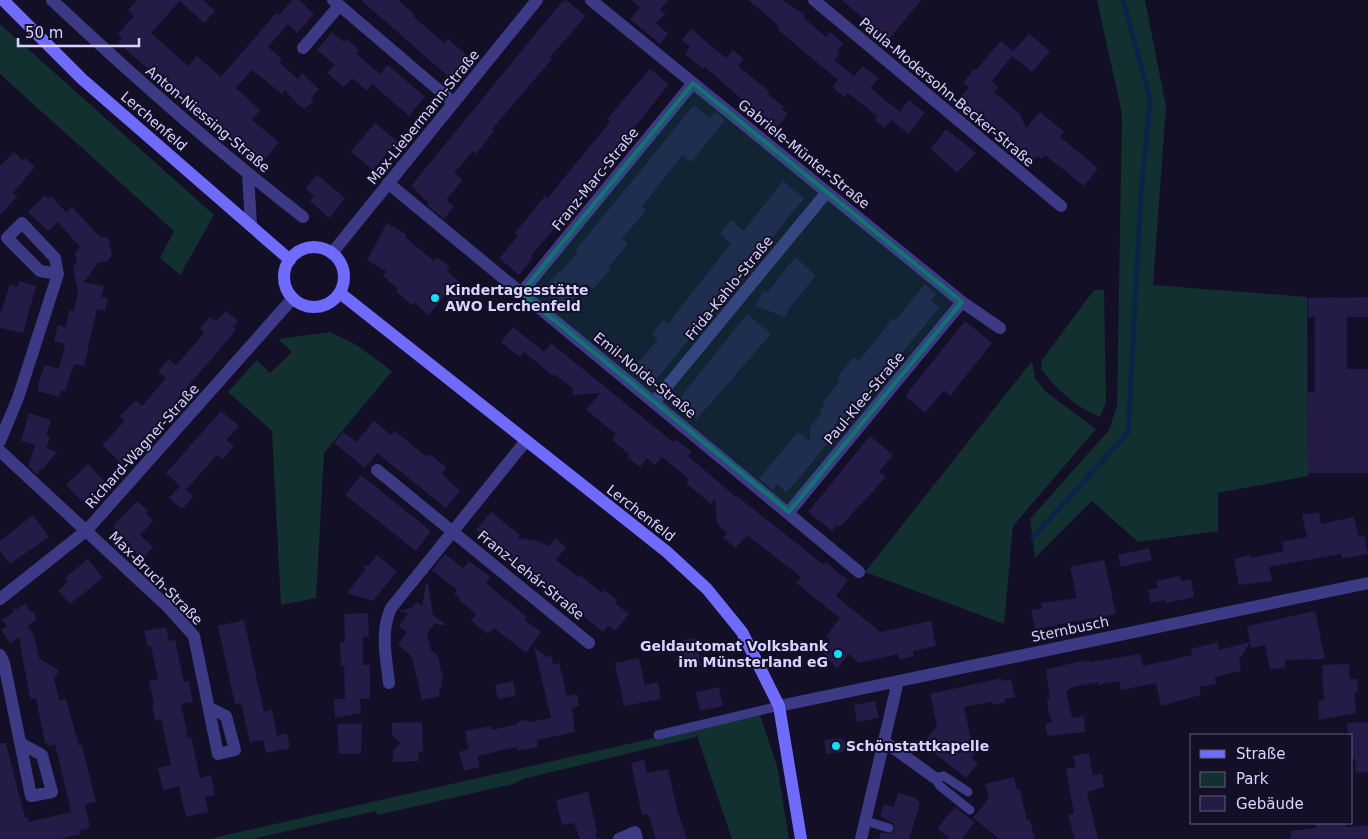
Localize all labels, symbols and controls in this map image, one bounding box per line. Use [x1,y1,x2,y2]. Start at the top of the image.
street label: Paula-Modersohn-Becker-Straße [856,14,1038,170]
scale bar [18,15,139,47]
text: 50 m [25,24,63,42]
street label: Max-Liebermann-Straße [364,47,482,187]
street label: Anton-Niessing-Straße [143,62,273,176]
street label: Lerchenfeld [118,88,190,154]
street label: Gabriele-Münter-Straße [735,96,873,212]
street label: Franz-Marc-Straße [549,124,641,234]
street label: Frida-Kahlo-Straße [682,233,776,343]
place label: Kindertagesstätte AWO Lerchenfeld [445,282,588,314]
marker: Kindertagesstätte AWO Lerchenfeld [429,292,441,304]
street label: Emil-Nolde-Straße [591,329,699,421]
street label: Paul-Klee-Straße [821,349,907,447]
street label: Richard-Wagner-Straße [82,381,202,511]
street label: Lerchenfeld [604,481,678,545]
street label: Franz-Lehár-Straße [475,527,587,623]
street label: Max-Bruch-Straße [106,528,206,628]
street label: Sternbusch [1030,613,1110,645]
place label: Geldautomat Volksbank im Münsterland eG [640,638,829,670]
marker: Geldautomat Volksbank im Münsterland eG [832,648,844,660]
legend [1190,734,1353,824]
place label: Schönstattkapelle [846,738,989,754]
marker: Schönstattkapelle [830,740,842,752]
text: Straße [1236,745,1285,763]
text: Park [1236,770,1269,788]
text: Gebäude [1236,795,1304,813]

